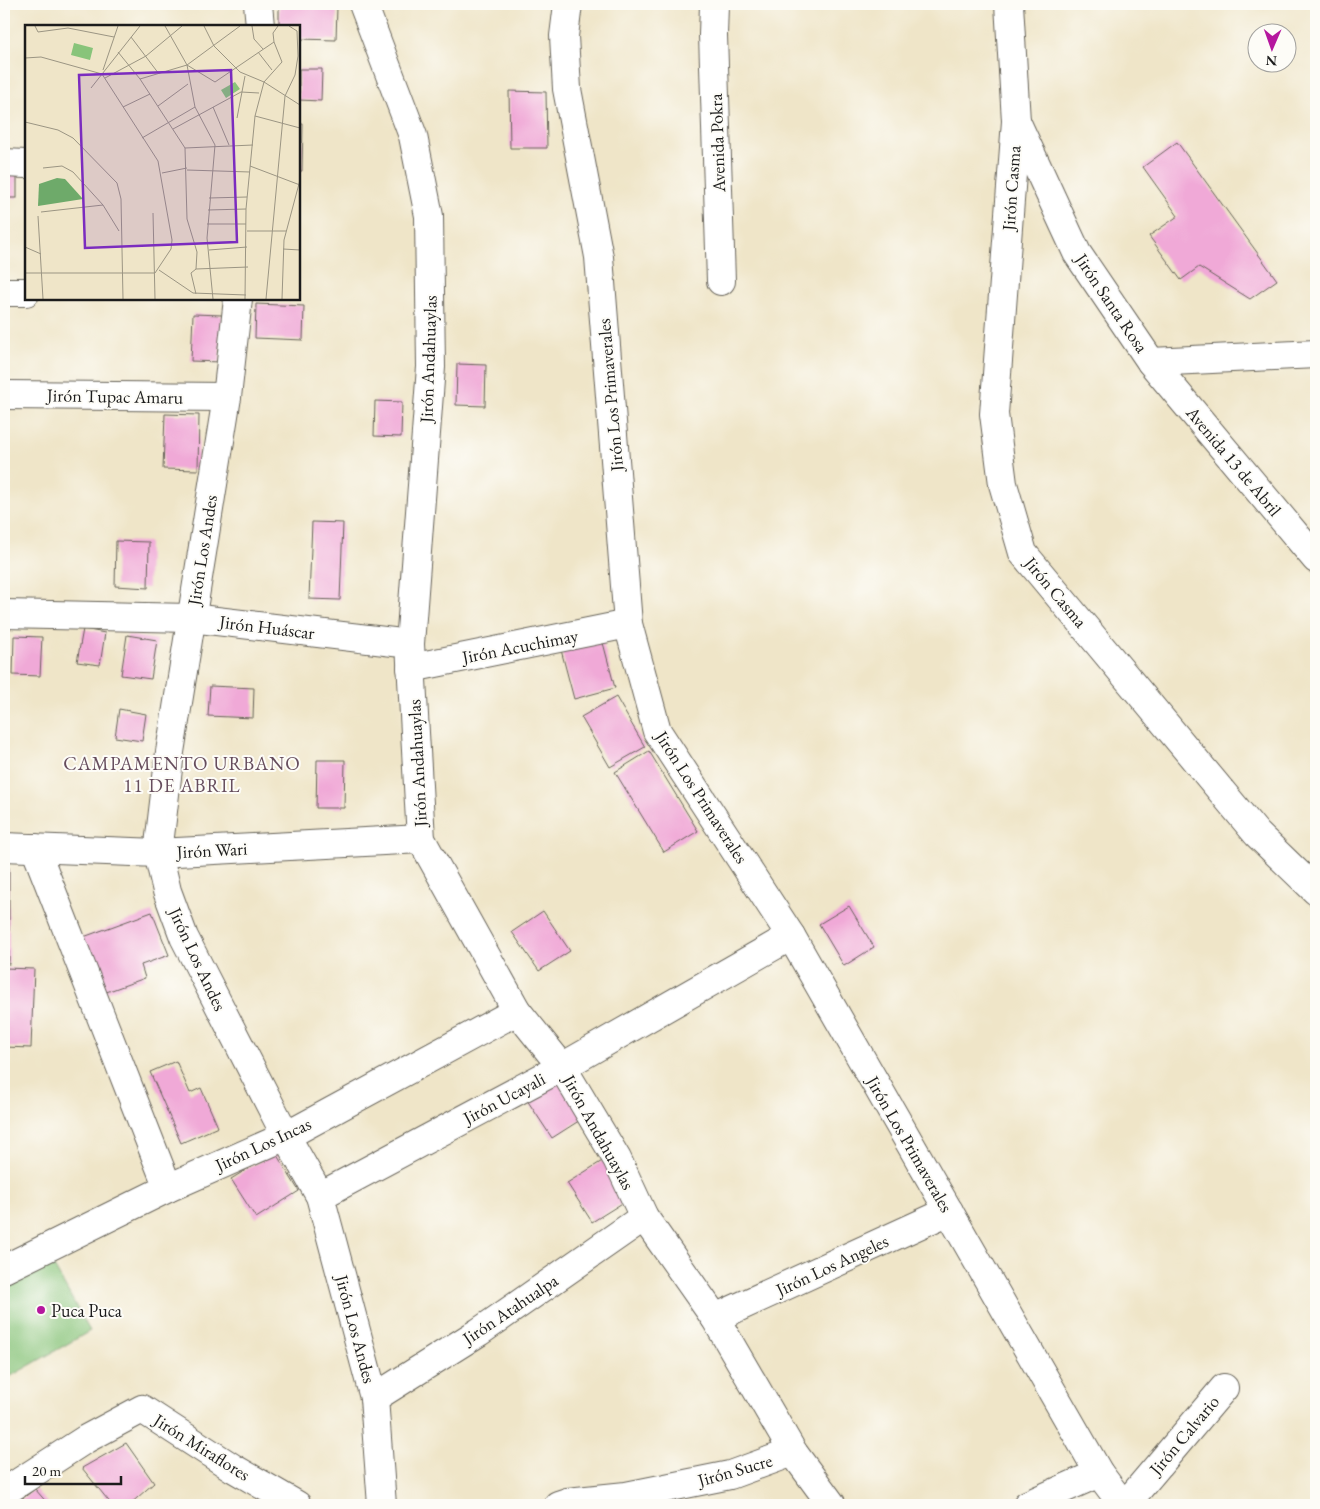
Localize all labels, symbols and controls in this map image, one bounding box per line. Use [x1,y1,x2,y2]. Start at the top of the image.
north arrow [1248,22,1298,72]
inset map [25,25,300,300]
text: N [1265,52,1278,70]
street label: Avenida Pokra [704,92,730,194]
street label: Jirón Casma [996,144,1026,233]
street label: Jirón Santa Rosa [1069,247,1154,358]
street label: Jirón Andahuaylas [414,295,442,425]
street label: Jirón Los Primaverales [592,317,628,474]
street label: Jirón Tupac Amaru [45,383,184,409]
street label: Avenida 13 de Abril [1181,401,1287,521]
street label: Jirón Los Andes [182,493,222,609]
street label: Jirón Casma [1018,550,1093,633]
street label: Jirón Huáscar [216,609,316,644]
street label: Jirón Acuchimay [458,623,580,669]
street label: Jirón Andahuaylas [402,698,432,829]
street label: Jirón Los Primaverales [649,725,754,868]
district label: CAMPAMENTO URBANO 11 DE ABRIL [63,751,301,798]
street label: Jirón Wari [174,837,249,863]
street label: Jirón Los Andes [163,902,232,1014]
street label: Jirón Ucayali [457,1067,549,1130]
street label: Jirón Andahuaylas [557,1069,640,1194]
street label: Jirón Los Primaverales [861,1070,958,1216]
street label: Jirón Los Incas [210,1112,315,1177]
street label: Jirón Los Angeles [770,1229,892,1302]
street label: Jirón Atahualpa [456,1268,563,1350]
street label: Jirón Los Andes [330,1270,382,1386]
place label: Puca Puca [51,1299,123,1322]
marker: Puca Puca [35,1304,47,1316]
street label: Jirón Calvario [1143,1390,1224,1481]
street label: Jirón Miraflores [148,1407,255,1486]
street label: Jirón Sucre [693,1448,775,1492]
scale bar [25,1454,121,1486]
text: 20 m [32,1461,61,1480]

